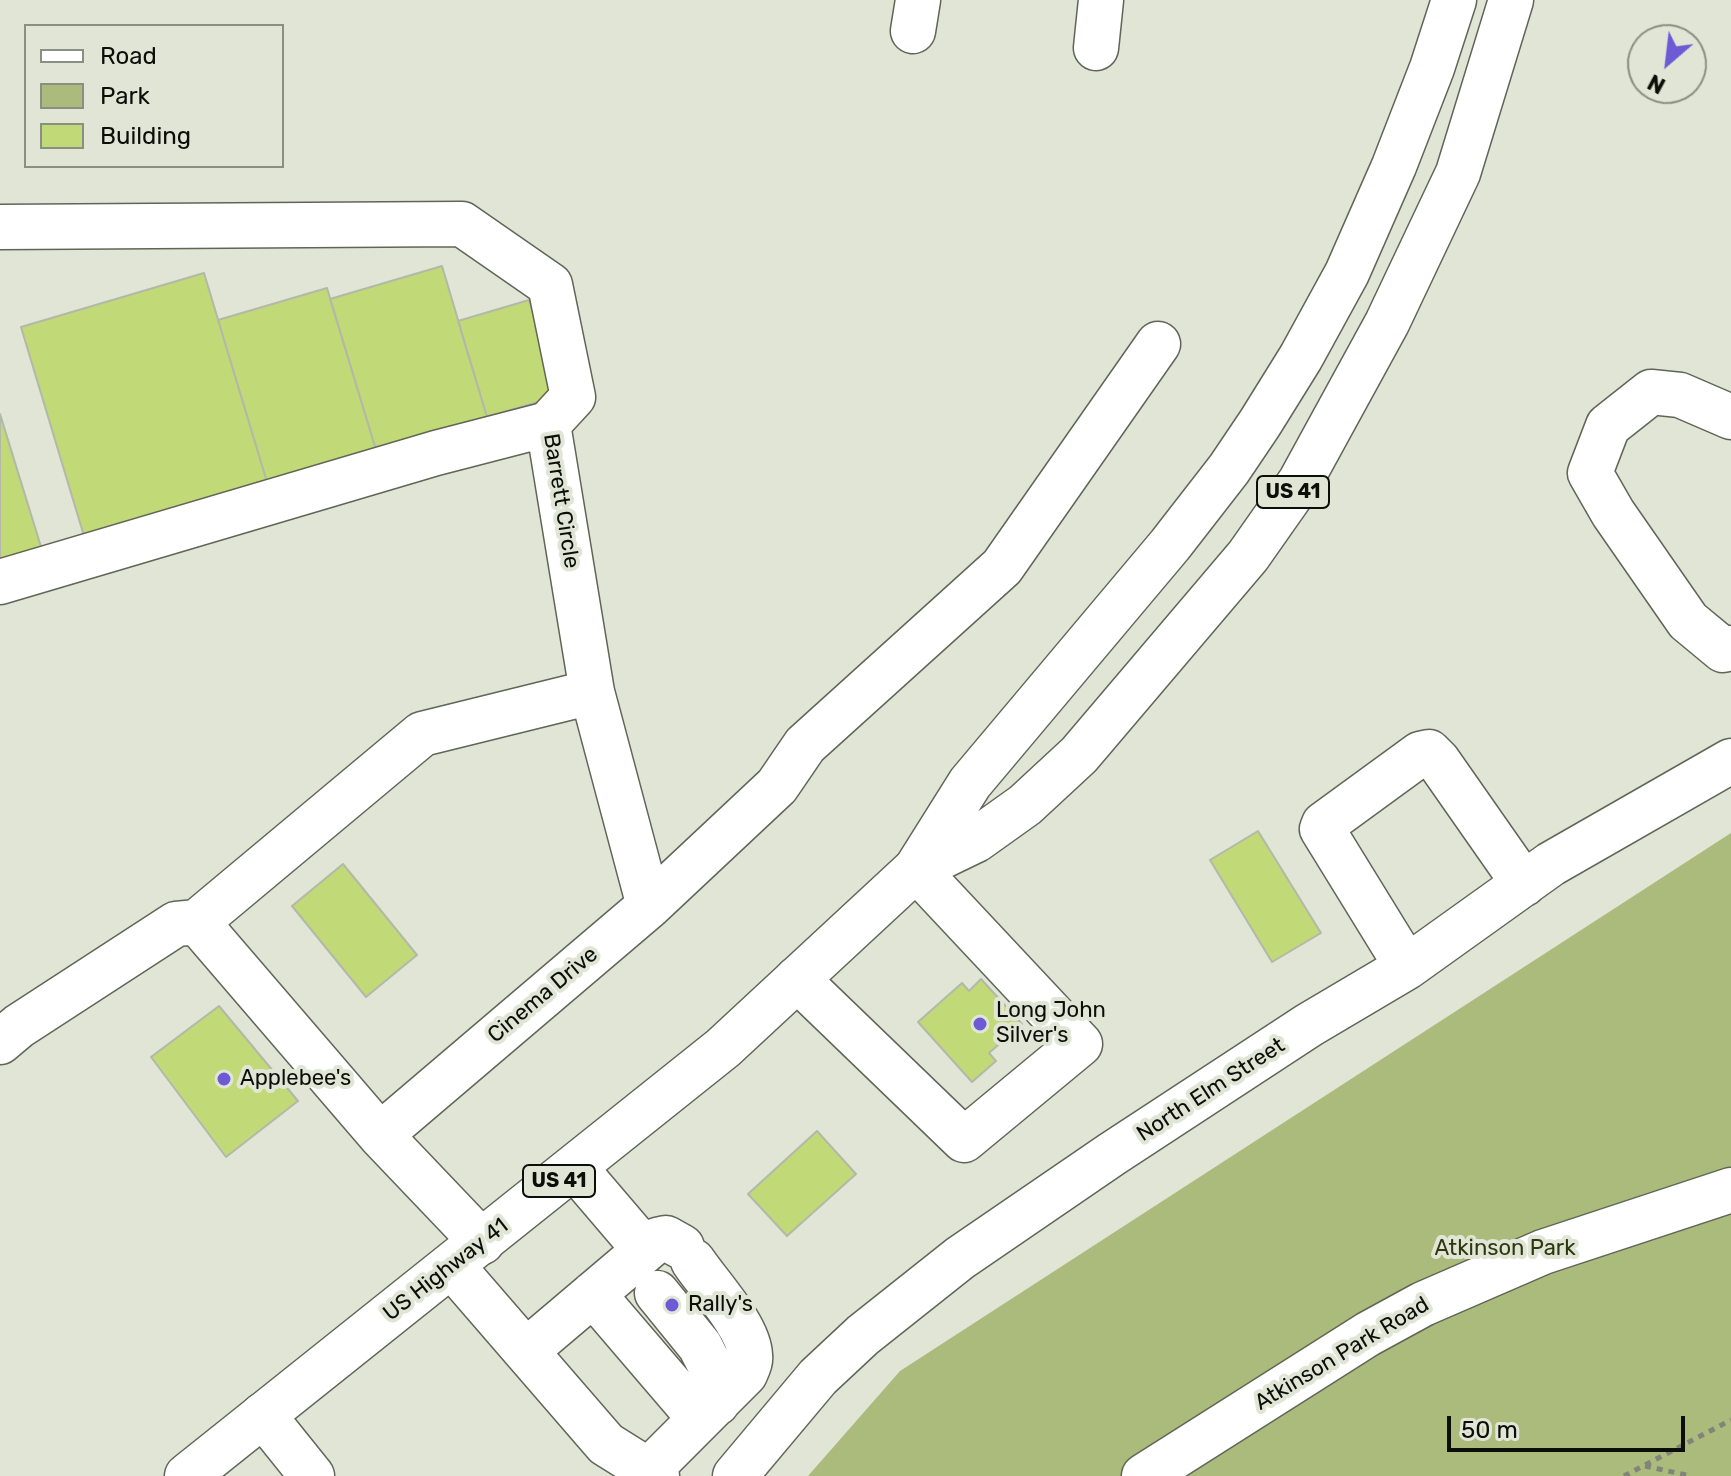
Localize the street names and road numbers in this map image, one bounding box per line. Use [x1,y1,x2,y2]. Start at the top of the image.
street label: Barrett Circle [537,432,585,570]
road number: US 41 [1257,476,1329,508]
street label: Cinema Drive [483,941,603,1049]
street label: North Elm Street [1132,1032,1290,1148]
road number: US 41 [523,1165,595,1197]
street label: US Highway 41 [378,1213,514,1327]
street label: Atkinson Park Road [1250,1292,1434,1416]

